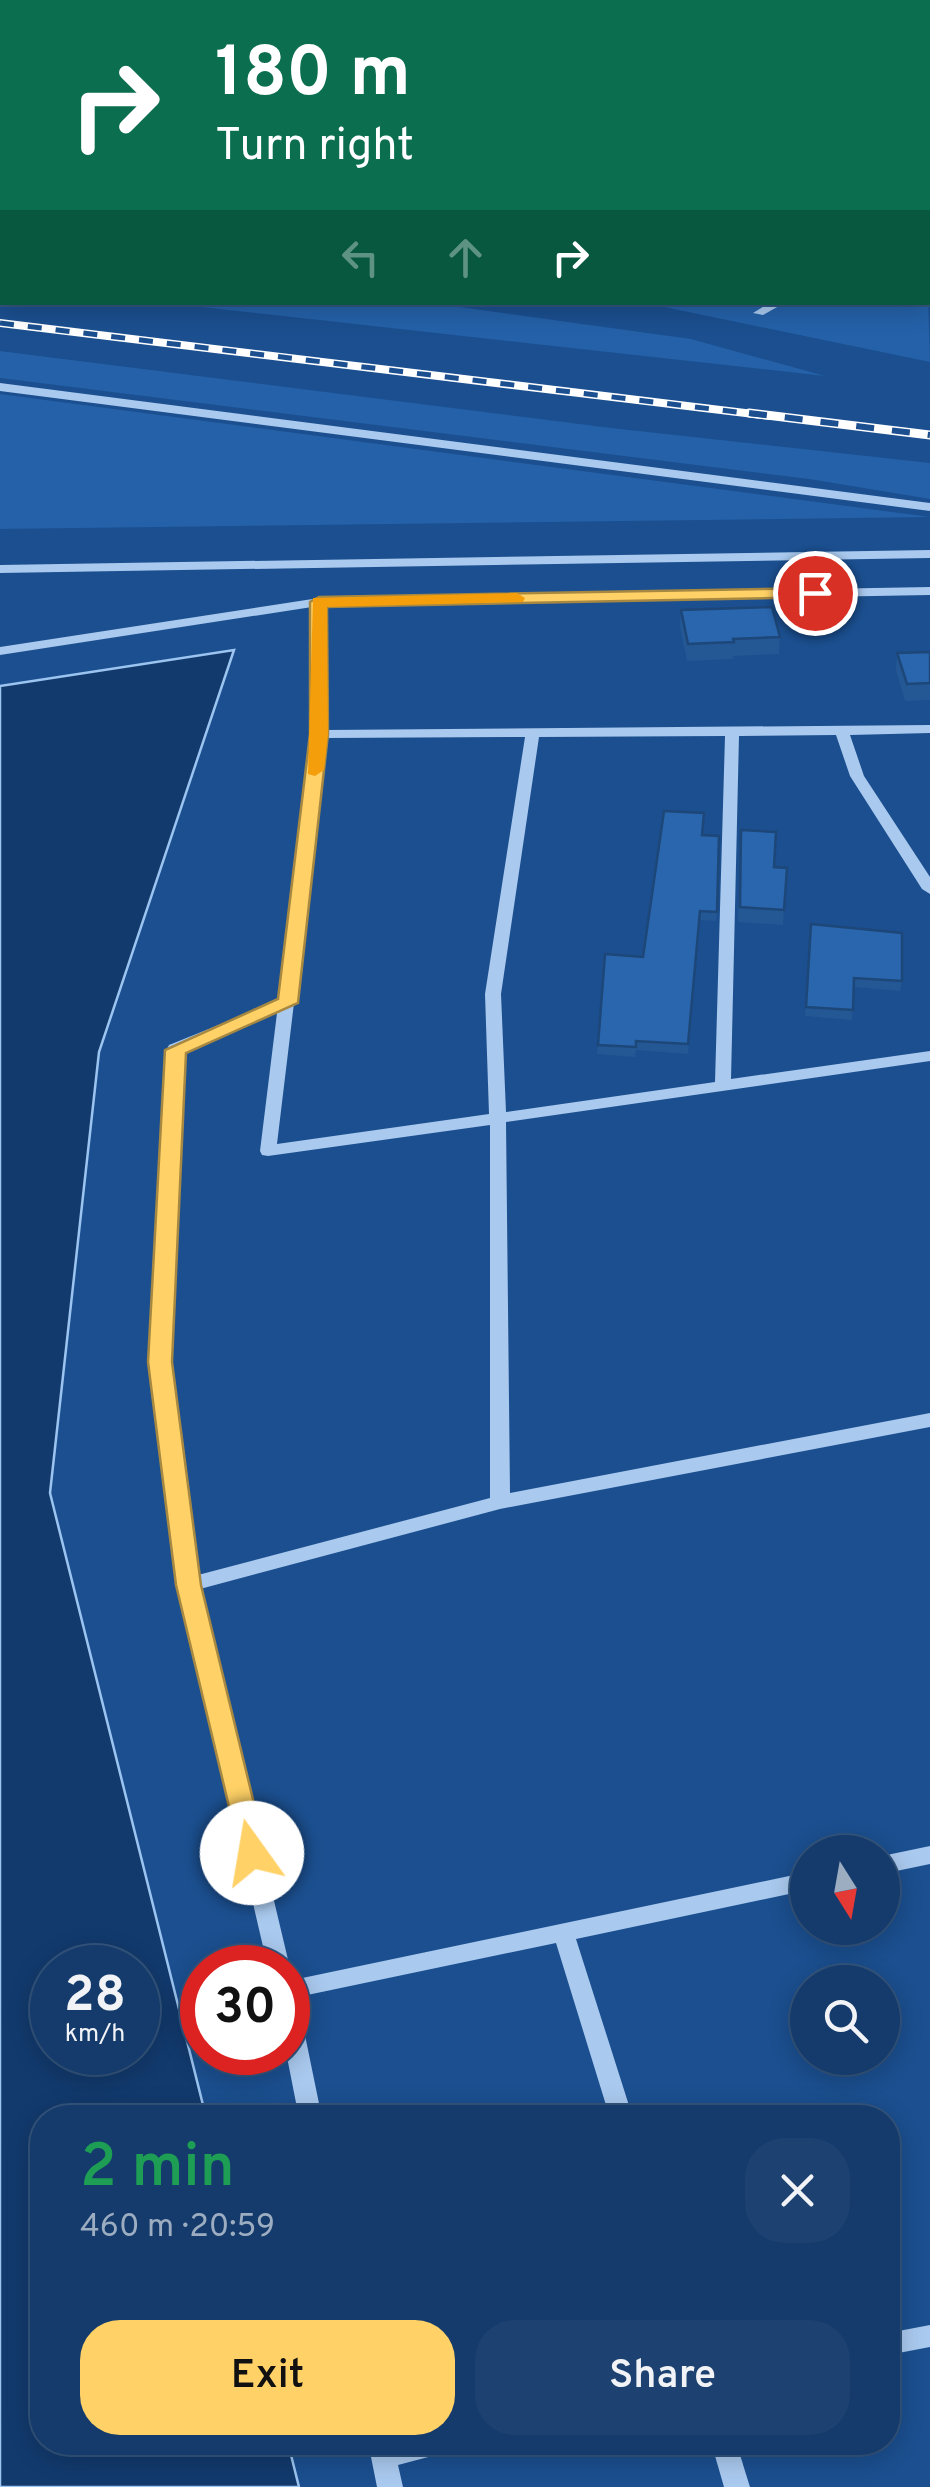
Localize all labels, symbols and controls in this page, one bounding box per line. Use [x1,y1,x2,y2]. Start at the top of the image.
text: 180 m [215,32,411,121]
icon: right [50,40,180,170]
text: Turn right [215,119,414,176]
icon: left [333,230,388,285]
icon: ahead [438,230,493,285]
icon: right [543,230,598,285]
pin [773,551,858,636]
icon: arrive [788,566,843,621]
position arrow [200,1801,304,1905]
north arrow [790,1835,900,1945]
map controls [790,1835,900,2075]
speed limit sign: 30 [180,1945,310,2075]
button: search [790,1965,900,2075]
text: 28 [64,1966,126,2029]
text: km/h [65,2019,125,2051]
text: 2 min [80,2132,235,2208]
button: close [745,2138,850,2243]
text: 460 m · 20:59 [80,2208,275,2248]
button: Exit [80,2320,455,2435]
button: Share [475,2320,850,2435]

